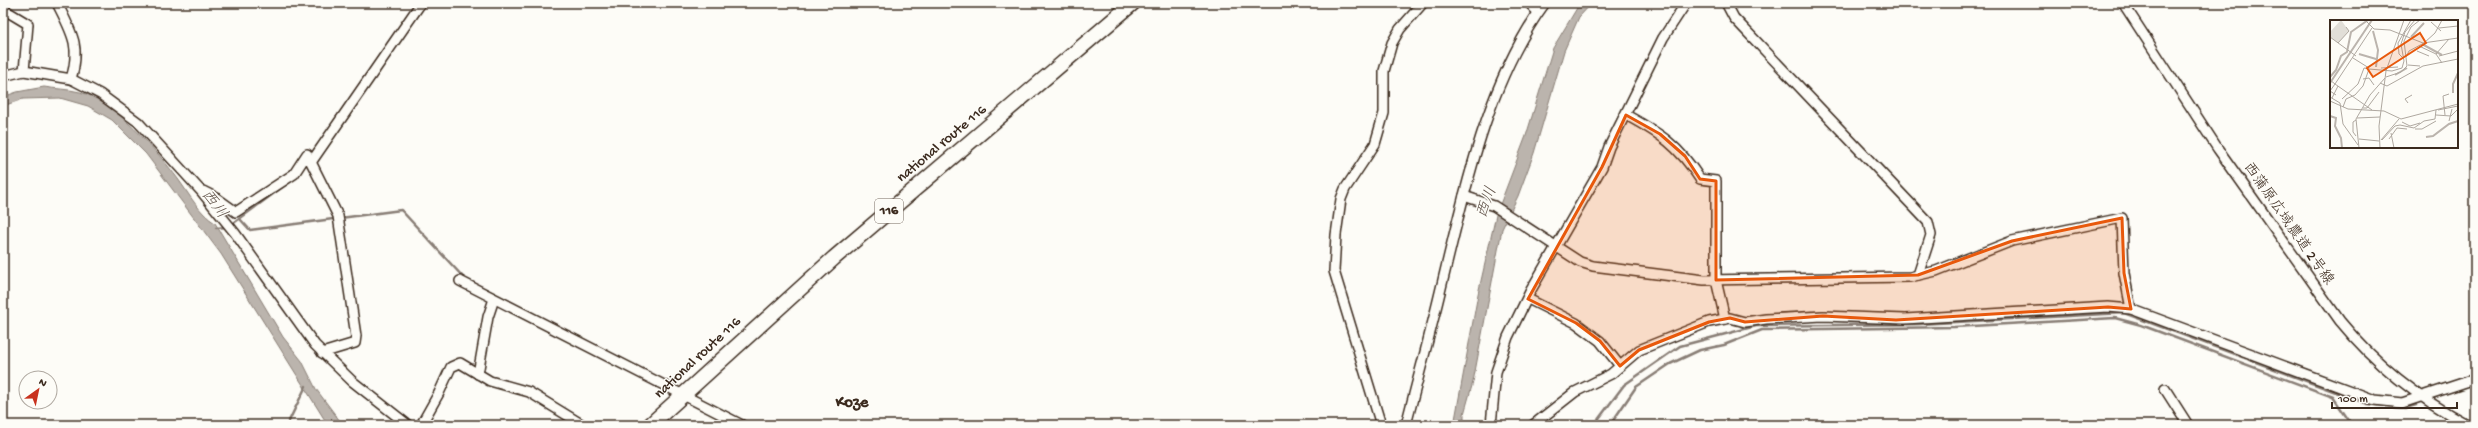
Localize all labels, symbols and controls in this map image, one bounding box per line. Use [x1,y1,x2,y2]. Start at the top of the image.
inset map [2330,20,2458,148]
street label: national route 116 [893,101,991,187]
street label: 西蒲原広域農道 2号線 [2239,158,2338,289]
water label: 西川 [1473,184,1502,221]
water label: 西川 [196,186,231,224]
road number: 116 [875,199,903,223]
street label: national route 116 [651,313,745,403]
north arrow [18,370,58,410]
text: N [36,376,49,390]
scale bar [2332,384,2457,410]
text: 100 m [2337,393,2368,407]
district label: Koze [835,394,869,413]

